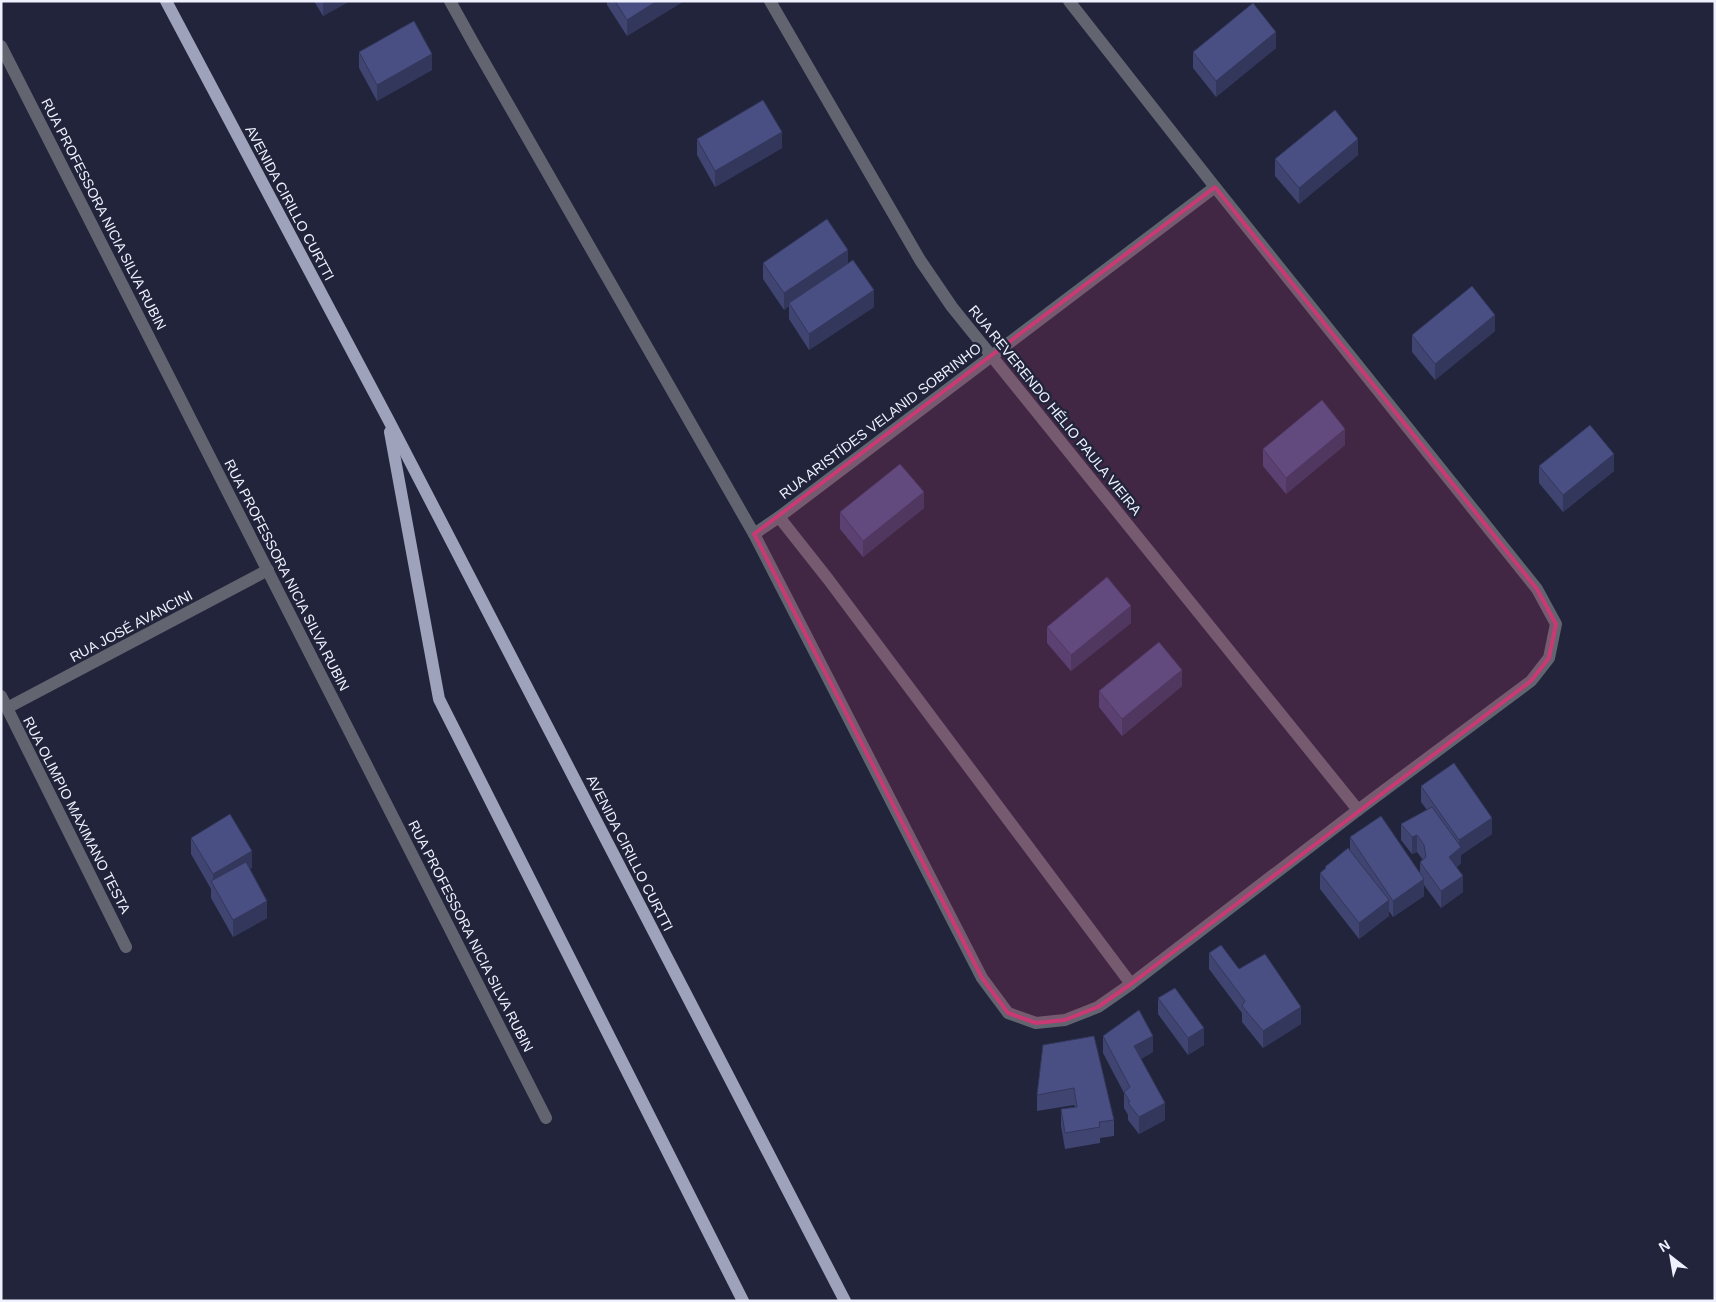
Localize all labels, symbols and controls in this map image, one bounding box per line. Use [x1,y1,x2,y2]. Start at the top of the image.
street label: RUA PROFESSORA NICIA SILVA RUBIN [38,96,170,332]
street label: AVENIDA CIRILLO CURTTI [242,123,338,283]
street label: RUA REVERENDO HÉLIO PAULA VIEIRA [965,302,1145,519]
street label: RUA ARISTÍDES VELANID SOBRINHO [776,340,984,502]
street label: RUA PROFESSORA NICIA SILVA RUBIN [221,457,353,693]
street label: RUA JOSÉ AVANCINI [67,587,195,665]
street label: RUA OLIMPIO MAXIMANO TESTA [20,714,134,917]
street label: AVENIDA CIRILLO CURTTI [584,772,676,934]
street label: RUA PROFESSORA NICIA SILVA RUBIN [405,818,537,1054]
north arrow [1646,1232,1696,1282]
text: N [1656,1236,1673,1255]

